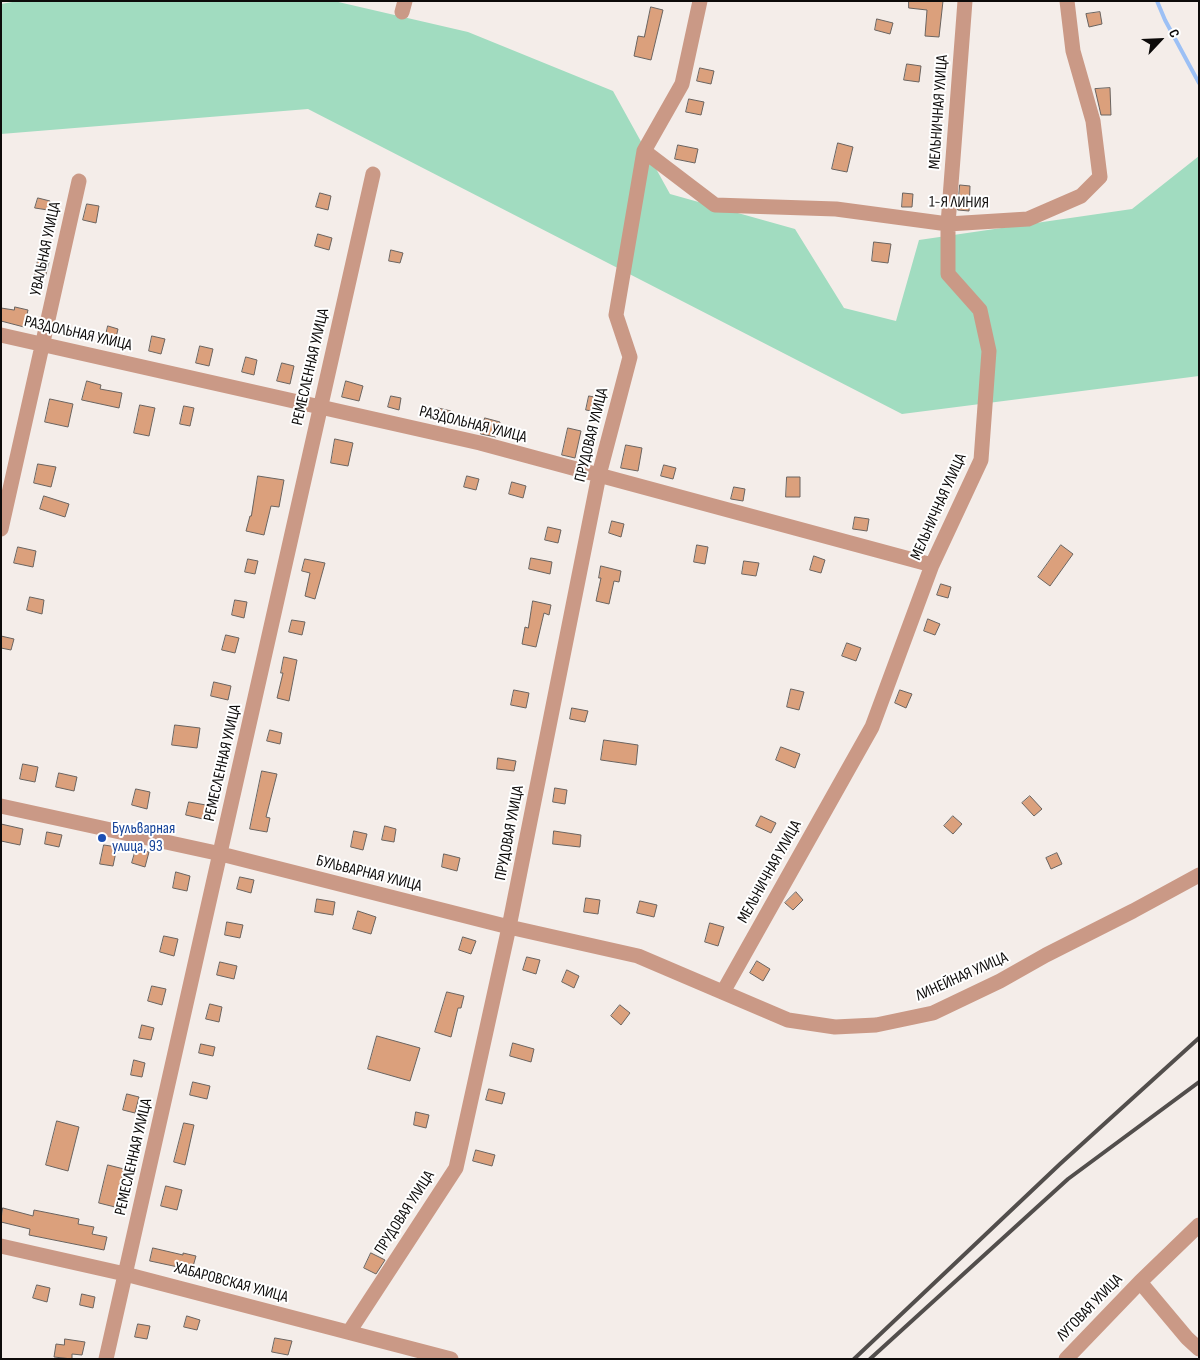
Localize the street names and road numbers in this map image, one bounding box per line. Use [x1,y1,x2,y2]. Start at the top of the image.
street label: МЕЛЬНИЧНАЯ УЛИЦА [925,54,953,170]
street label: 1-Я ЛИНИЯ [929,193,989,213]
street label: УВАЛЬНАЯ УЛИЦА [27,200,65,298]
street label: РЕМЕСЛЕННАЯ УЛИЦА [288,307,334,427]
street label: РАЗДОЛЬНАЯ УЛИЦА [22,312,134,356]
street label: ПРУДОВАЯ УЛИЦА [571,386,613,484]
street label: РАЗДОЛЬНАЯ УЛИЦА [417,402,529,448]
street label: МЕЛЬНИЧНАЯ УЛИЦА [907,451,971,563]
street label: РЕМЕСЛЕННАЯ УЛИЦА [200,703,246,823]
street label: ПРУДОВАЯ УЛИЦА [491,784,529,882]
street label: МЕЛЬНИЧНАЯ УЛИЦА [734,817,806,927]
street label: БУЛЬВАРНАЯ УЛИЦА [314,852,424,896]
street label: ЛИНЕЙНАЯ УЛИЦА [913,948,1011,1006]
street label: РЕМЕСЛЕННАЯ УЛИЦА [111,1097,157,1217]
street label: ПРУДОВАЯ УЛИЦА [371,1167,439,1259]
street label: ХАБАРОВСКАЯ УЛИЦА [172,1259,290,1307]
street label: ЛУГОВАЯ УЛИЦА [1053,1270,1127,1346]

